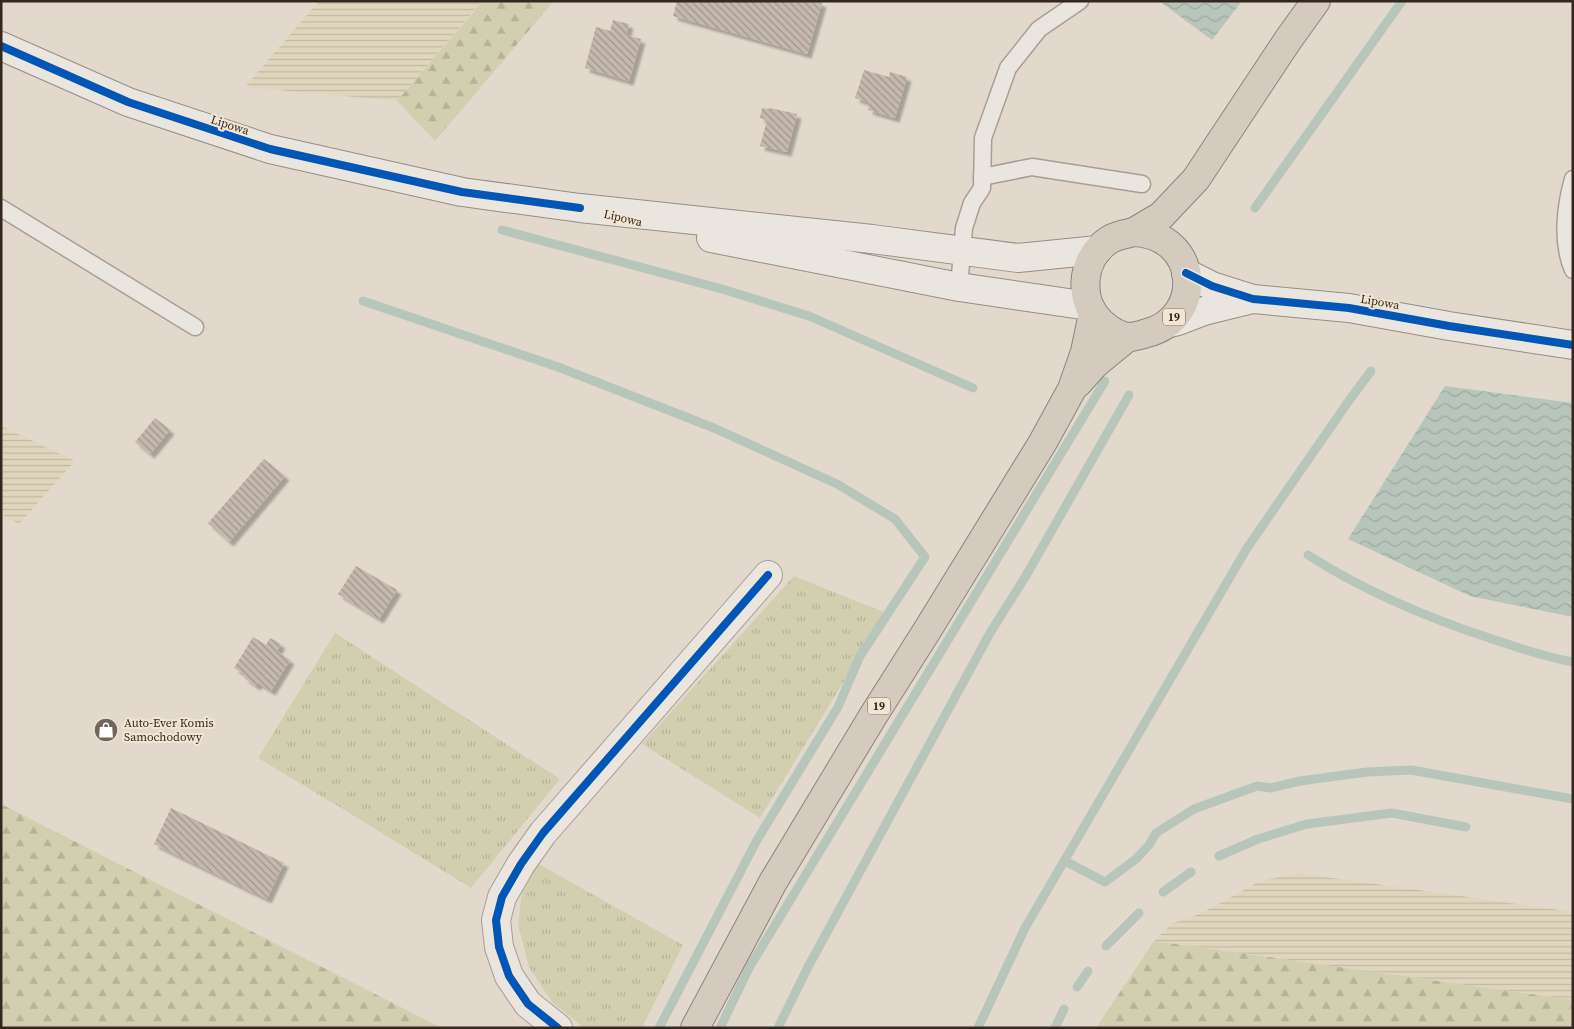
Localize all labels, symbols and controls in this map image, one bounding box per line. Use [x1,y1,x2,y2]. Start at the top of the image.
street label: Lipowa [209,111,252,139]
street label: Lipowa [602,206,645,230]
street label: Lipowa [1359,291,1402,313]
road number: 19 [1163,308,1185,326]
road number: 19 [868,698,890,714]
place label: Auto-Ever Komis Samochodowy [124,715,214,745]
shop icon: Auto-Ever Komis Samochodowy [93,717,119,743]

